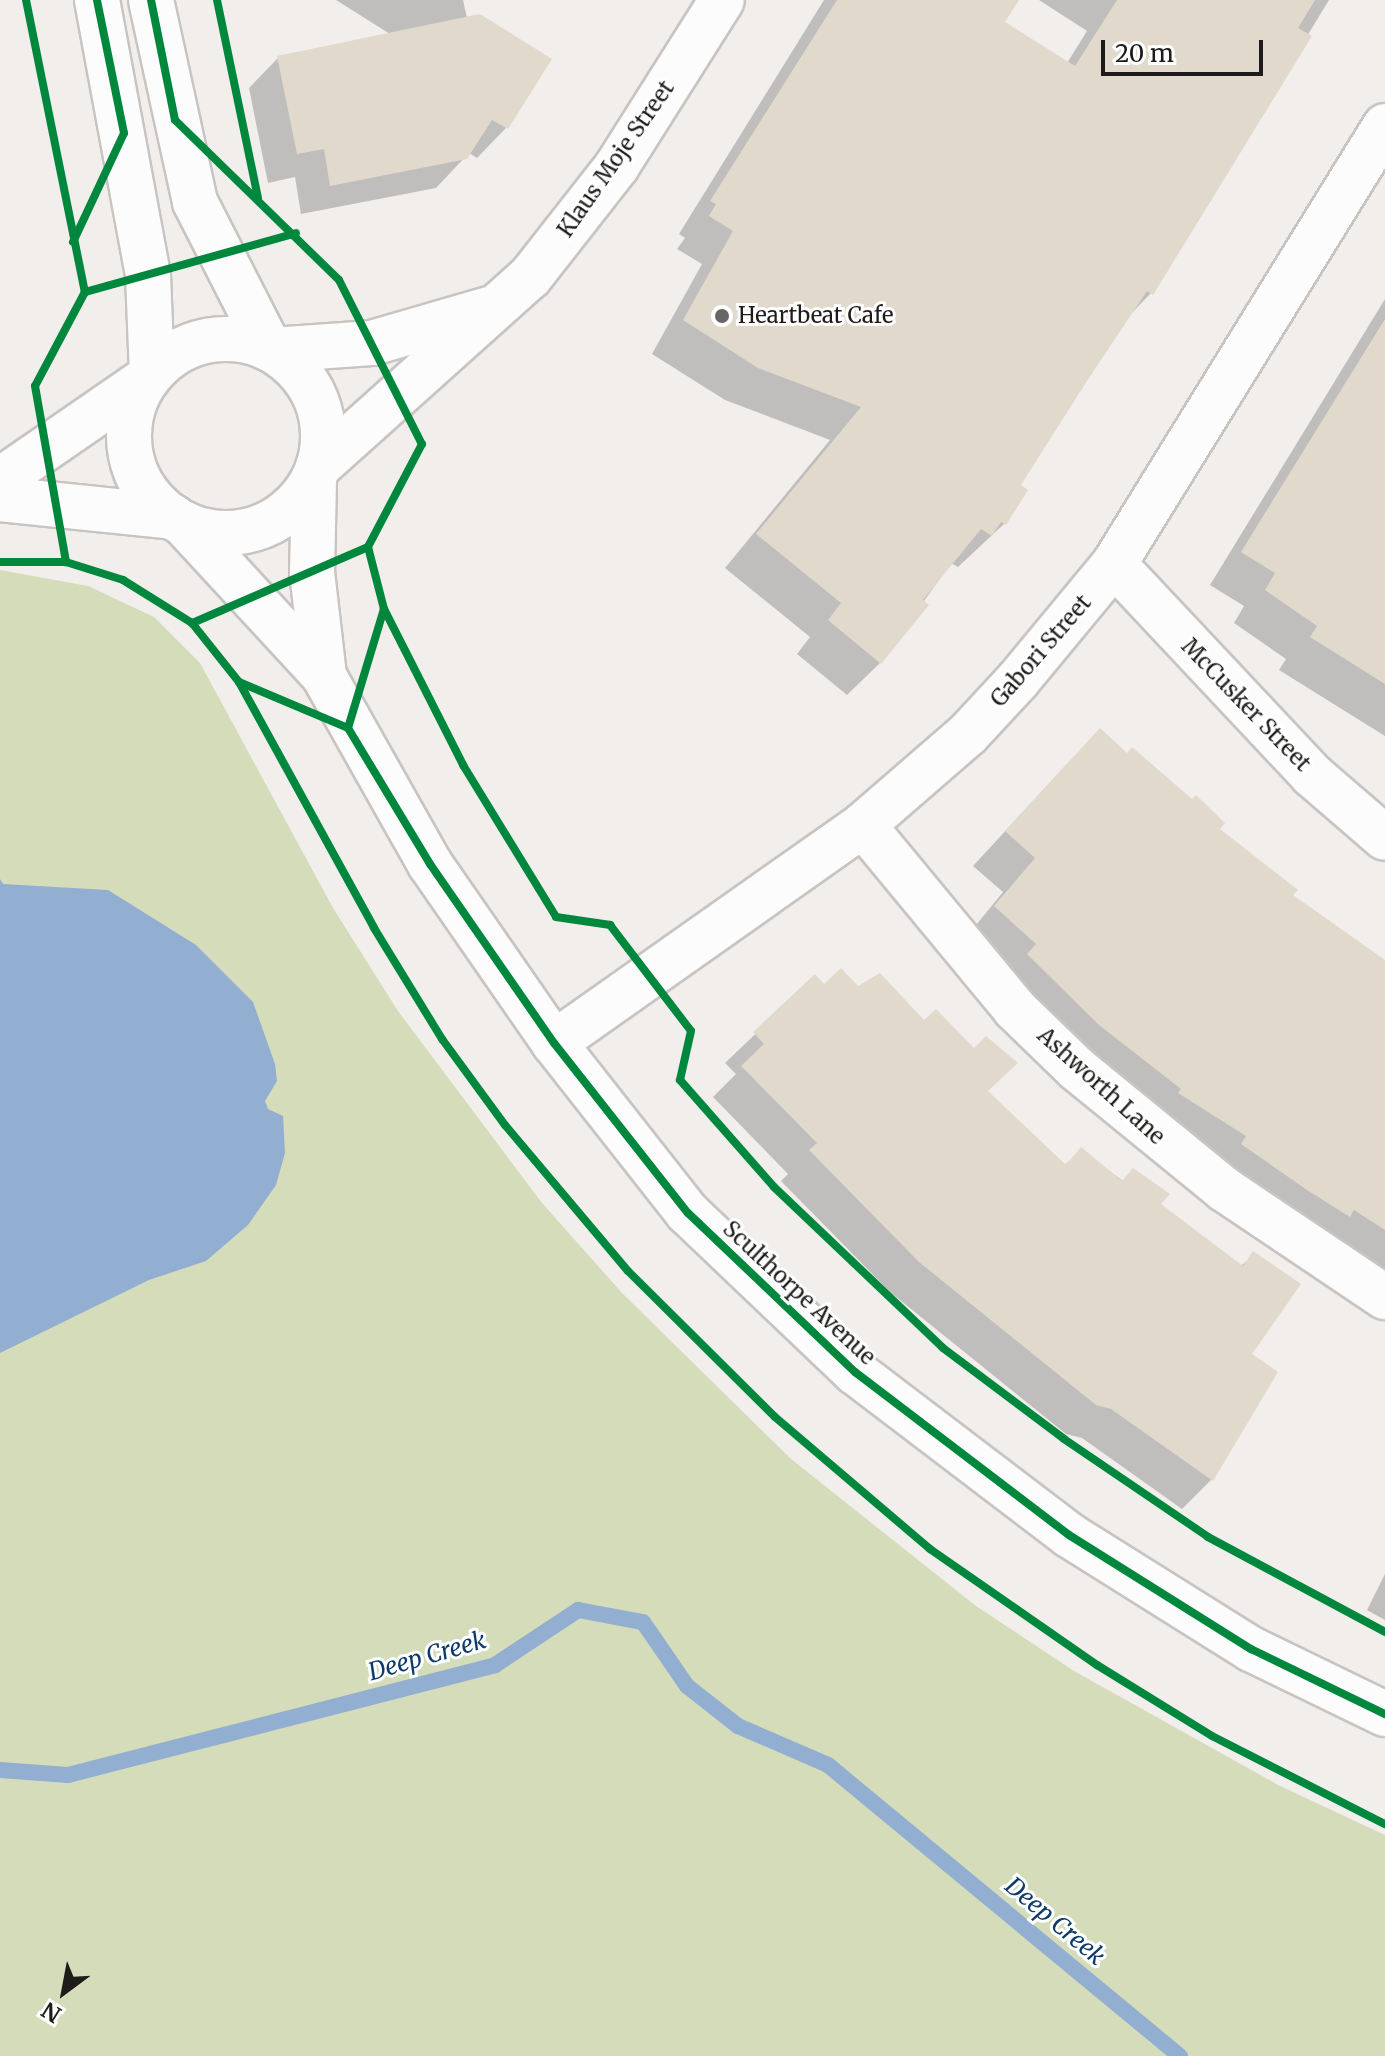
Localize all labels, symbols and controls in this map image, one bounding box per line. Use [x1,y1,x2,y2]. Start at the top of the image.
scale bar [1105,24,1267,74]
text: 20 m [1115,38,1174,69]
street label: Klaus Moje Street [552,76,680,242]
place label: Heartbeat Cafe [738,303,893,329]
marker: Heartbeat Cafe [713,307,731,325]
street label: Gabori Street [985,590,1097,712]
street label: McCusker Street [1176,633,1316,777]
street label: Ashworth Lane [1032,1022,1170,1150]
street label: Sculthorpe Avenue [717,1216,881,1370]
water label: Deep Creek [365,1626,489,1686]
water label: Deep Creek [1000,1871,1110,1971]
north arrow [24,1952,104,2032]
text: N [36,1996,66,2029]

